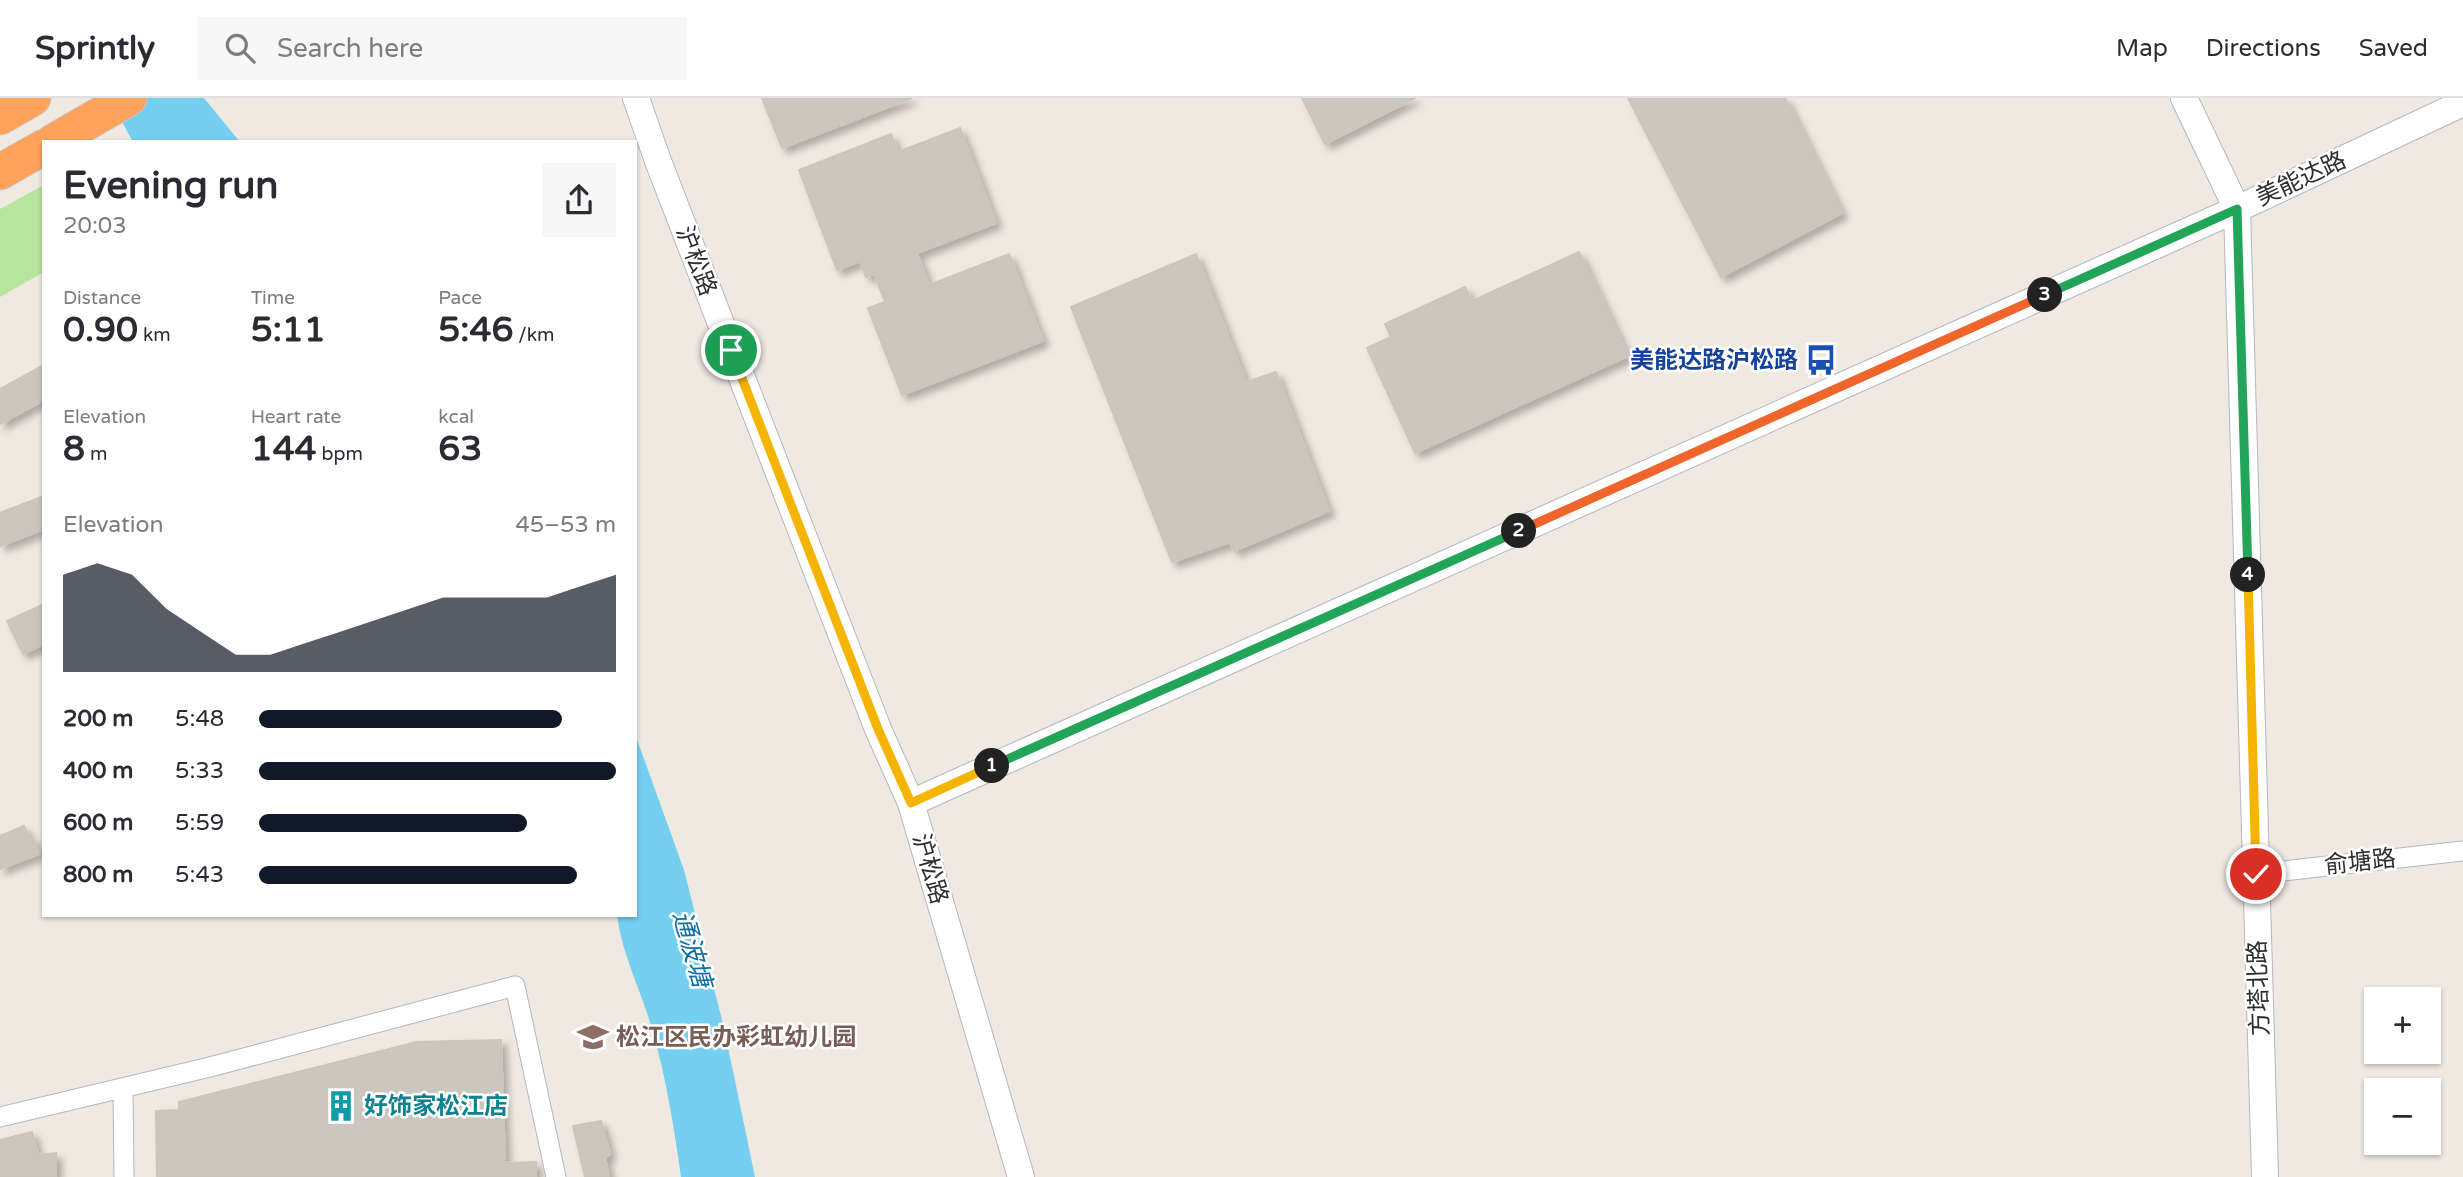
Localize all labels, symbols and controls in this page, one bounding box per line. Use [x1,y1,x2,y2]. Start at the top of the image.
search box [197,17,687,80]
text: Sprintly [35,29,155,68]
icon: search [221,29,259,67]
text: Search here [277,33,423,64]
text: Map [2116,34,2168,63]
text: Directions [2206,34,2321,63]
text: Saved [2359,34,2428,63]
street label: 美能达路 [2251,146,2351,212]
text: Evening run [63,163,278,209]
button: share [542,163,616,237]
text: 20:03 [63,212,127,240]
street label: 沪松路 [670,222,722,300]
pin: 3 [2028,278,2062,312]
text: 3 [2039,283,2050,305]
text: Distance [63,287,141,309]
text: Time [251,287,295,309]
text: Pace [438,287,482,309]
text: 0.90 [63,309,138,351]
text: 5:11 [251,309,326,351]
text: 5:46 [438,309,513,351]
pin [701,320,761,380]
text: km [138,324,171,346]
text: /km [513,324,555,346]
icon: arrive [712,331,750,369]
bus stop icon: 美能达路沪松路 [1804,343,1838,377]
place label: 美能达路沪松路 [1630,346,1798,375]
text: Elevation [63,406,146,428]
text: Heart rate [251,406,341,428]
text: kcal [438,406,474,428]
text: 8 [63,428,85,470]
text: 144 [251,428,317,470]
text: 63 [438,428,482,470]
text: m [85,443,107,465]
text: bpm [317,443,363,465]
text: Elevation [63,511,164,539]
text: 45–53 m [515,511,616,539]
pin: 2 [1502,514,1536,548]
text: 2 [1513,519,1524,541]
pin: 4 [2230,558,2266,592]
text: 4 [2242,563,2253,585]
text: 200 m [63,705,133,733]
text: 5:48 [175,705,224,733]
pin: 1 [974,748,1010,784]
text: 1 [986,754,997,776]
text: 400 m [63,757,133,785]
text: 5:33 [175,757,224,785]
text: 600 m [63,809,133,837]
text: 5:59 [175,809,224,837]
street label: 沪松路 [906,830,954,908]
pin [2226,844,2286,904]
street label: 俞塘路 [2323,844,2397,880]
icon: check [2237,855,2275,893]
text: 800 m [63,861,133,889]
text: 5:43 [175,861,224,889]
water label: 通波塘 [666,907,719,995]
street label: 方塔北路 [2243,940,2275,1036]
map controls [2364,987,2441,1155]
button: + [2364,987,2441,1064]
school or university icon: 松江区民办彩虹幼儿园 [576,1020,610,1054]
place label: 松江区民办彩虹幼儿园 [616,1023,856,1052]
button: − [2364,1078,2441,1155]
building icon: 好饰家松江店 [324,1089,358,1123]
place label: 好饰家松江店 [364,1092,508,1121]

